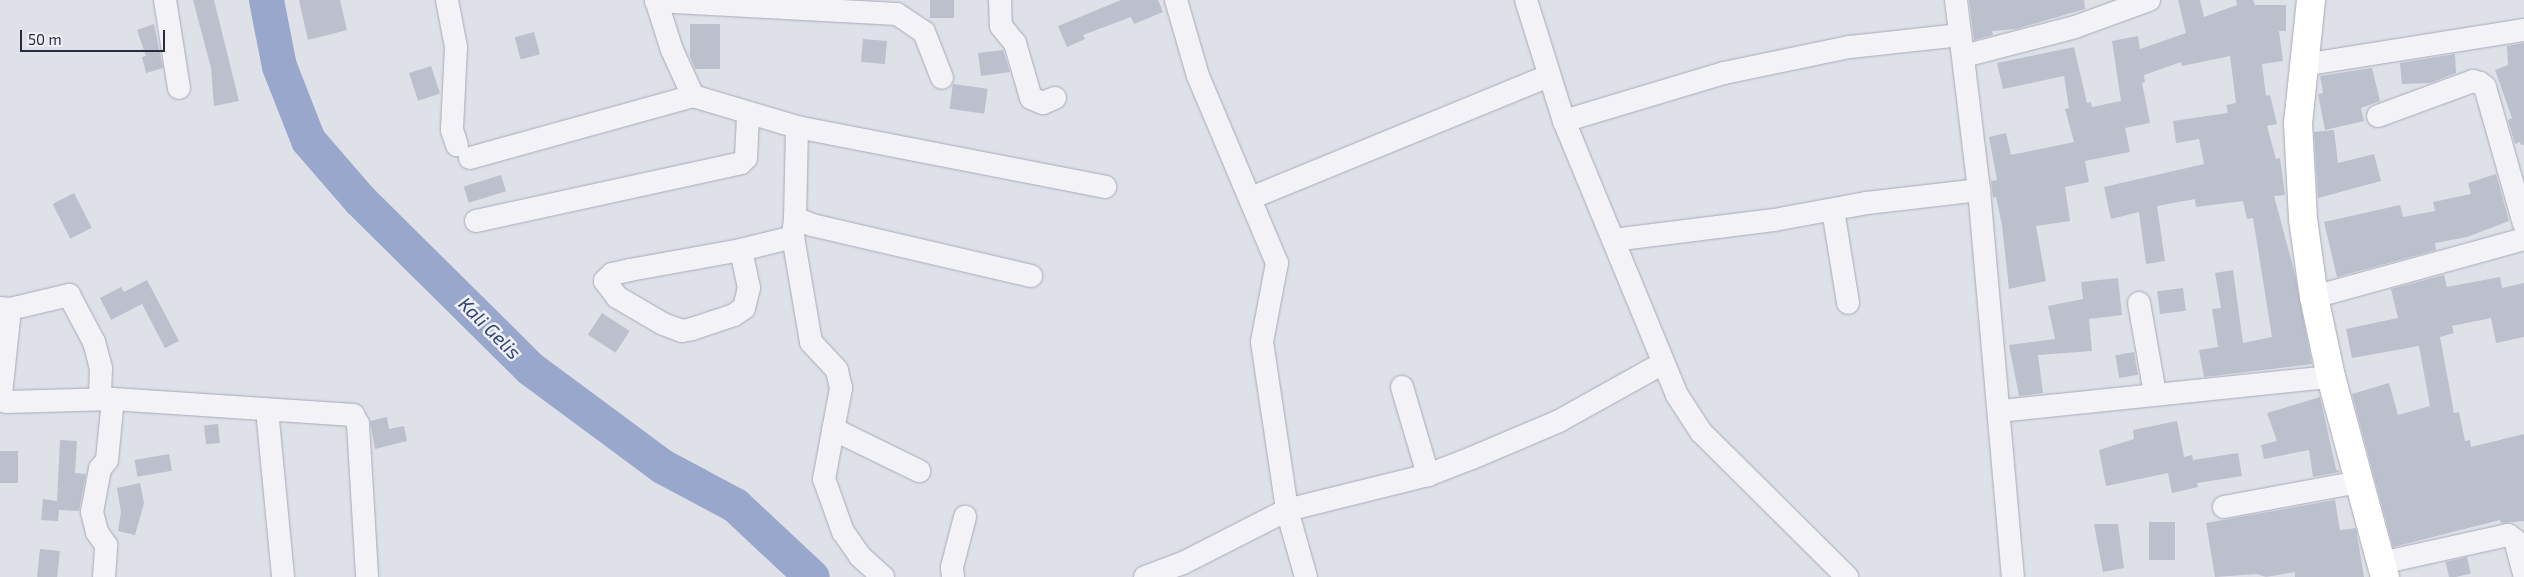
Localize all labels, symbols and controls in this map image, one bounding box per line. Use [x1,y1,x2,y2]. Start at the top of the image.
scale bar [22,20,168,52]
text: 50 m [28,30,62,48]
water label: Kali Gelis [454,292,526,364]

